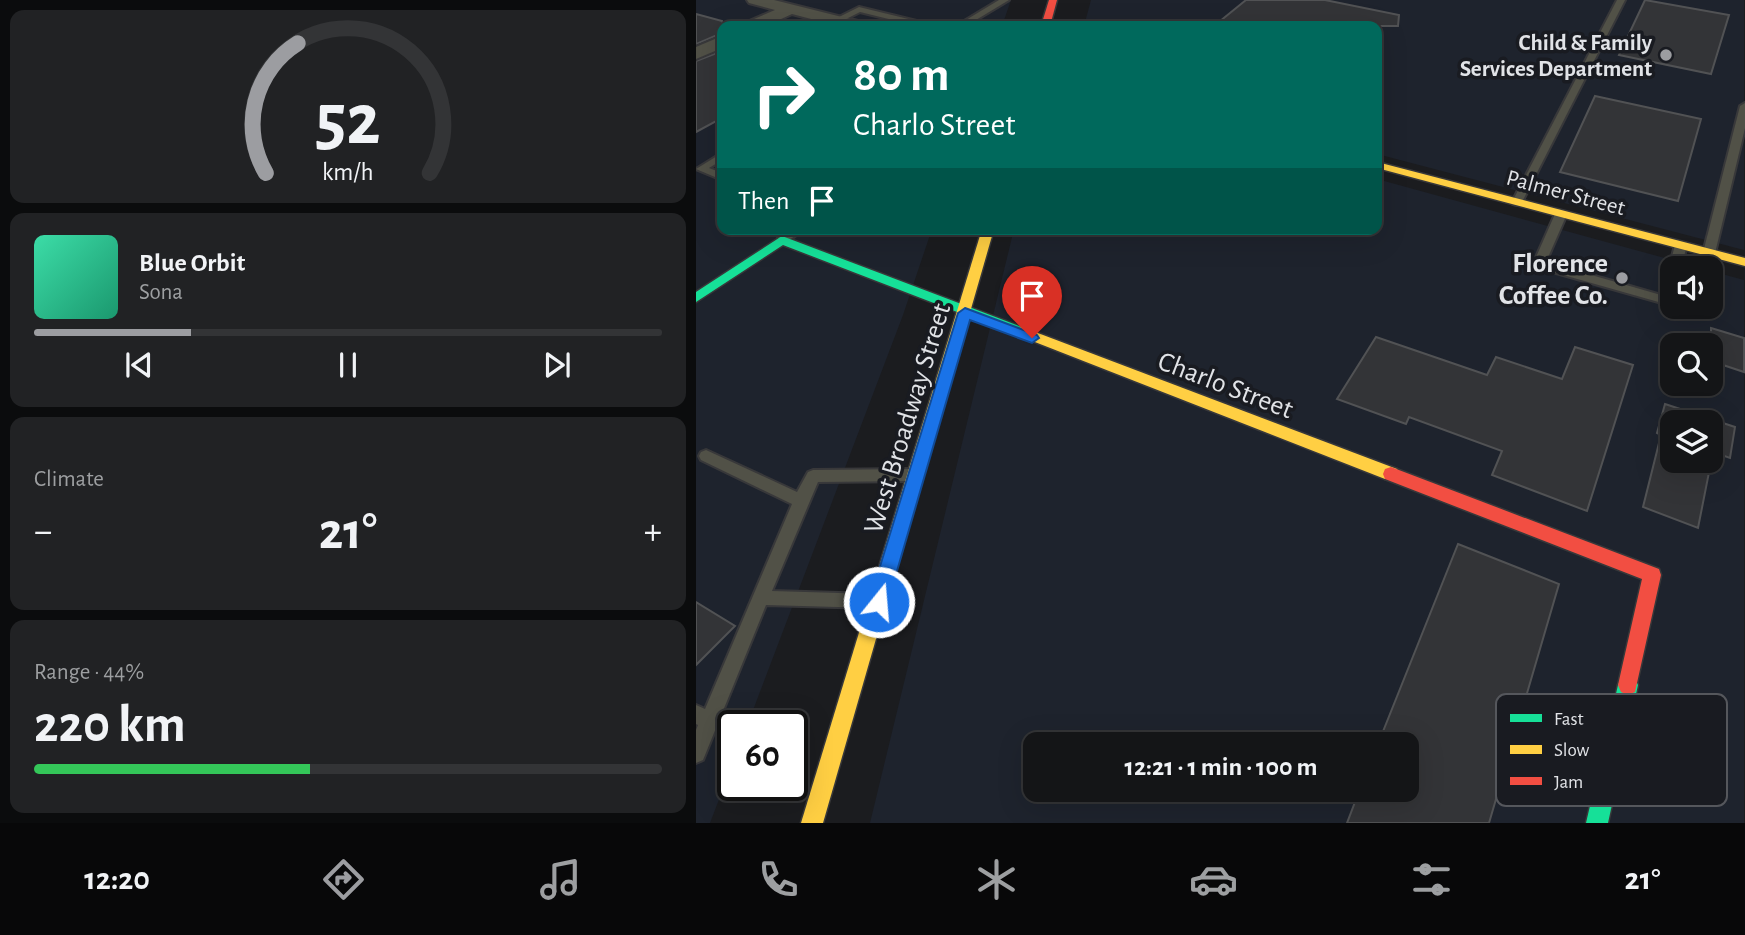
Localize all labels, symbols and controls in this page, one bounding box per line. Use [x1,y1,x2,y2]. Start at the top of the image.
place label: Child & Family Services Department [1460,32,1653,81]
marker: Child & Family Services Department [1658,47,1674,63]
icon: right [738,49,829,140]
text: 80 m [853,51,950,100]
text: 52 [315,85,381,158]
text: Charlo Street [853,109,1015,141]
text: km/h [322,159,374,184]
street label: Palmer Street [1504,167,1628,221]
icon: arrive [803,182,841,220]
text: Then [738,188,789,214]
text: Blue Orbit [139,250,245,276]
place label: Florence Coffee Co. [1499,250,1608,310]
map controls [1660,256,1723,473]
button: sound [1660,256,1723,319]
pin [1002,266,1062,338]
marker: Florence Coffee Co. [1614,270,1630,286]
icon: arrive [1013,277,1051,315]
text: Sona [139,281,183,304]
street label: West Broadway Street [860,300,956,537]
button: search [1660,333,1723,396]
icon: previous [120,346,158,384]
icon: pause [329,346,367,384]
icon: next [538,346,576,384]
street label: Charlo Street [1154,347,1297,424]
button: layers [1660,410,1723,473]
text: Climate [34,468,104,491]
text: 21° [319,506,377,558]
text: − [34,513,52,551]
text: + [644,513,662,551]
position arrow [842,565,916,639]
text: Range · 44% [34,661,144,684]
legend [1496,694,1727,806]
text: 220 km [34,699,186,751]
speed limit sign: 60 [717,710,808,801]
text: Fast [1554,710,1584,729]
text: Slow [1554,741,1590,760]
text: 12:21 · 1 min · 100 m [1125,754,1317,780]
text: Jam [1554,773,1583,792]
icon: directions [319,855,368,904]
icon: music [536,855,585,904]
icon: phone [754,855,803,904]
icon: climate [972,855,1021,904]
icon: car [1189,855,1238,904]
icon: filters [1407,855,1456,904]
text: 12:20 [84,863,150,895]
text: 21° [1625,863,1661,895]

